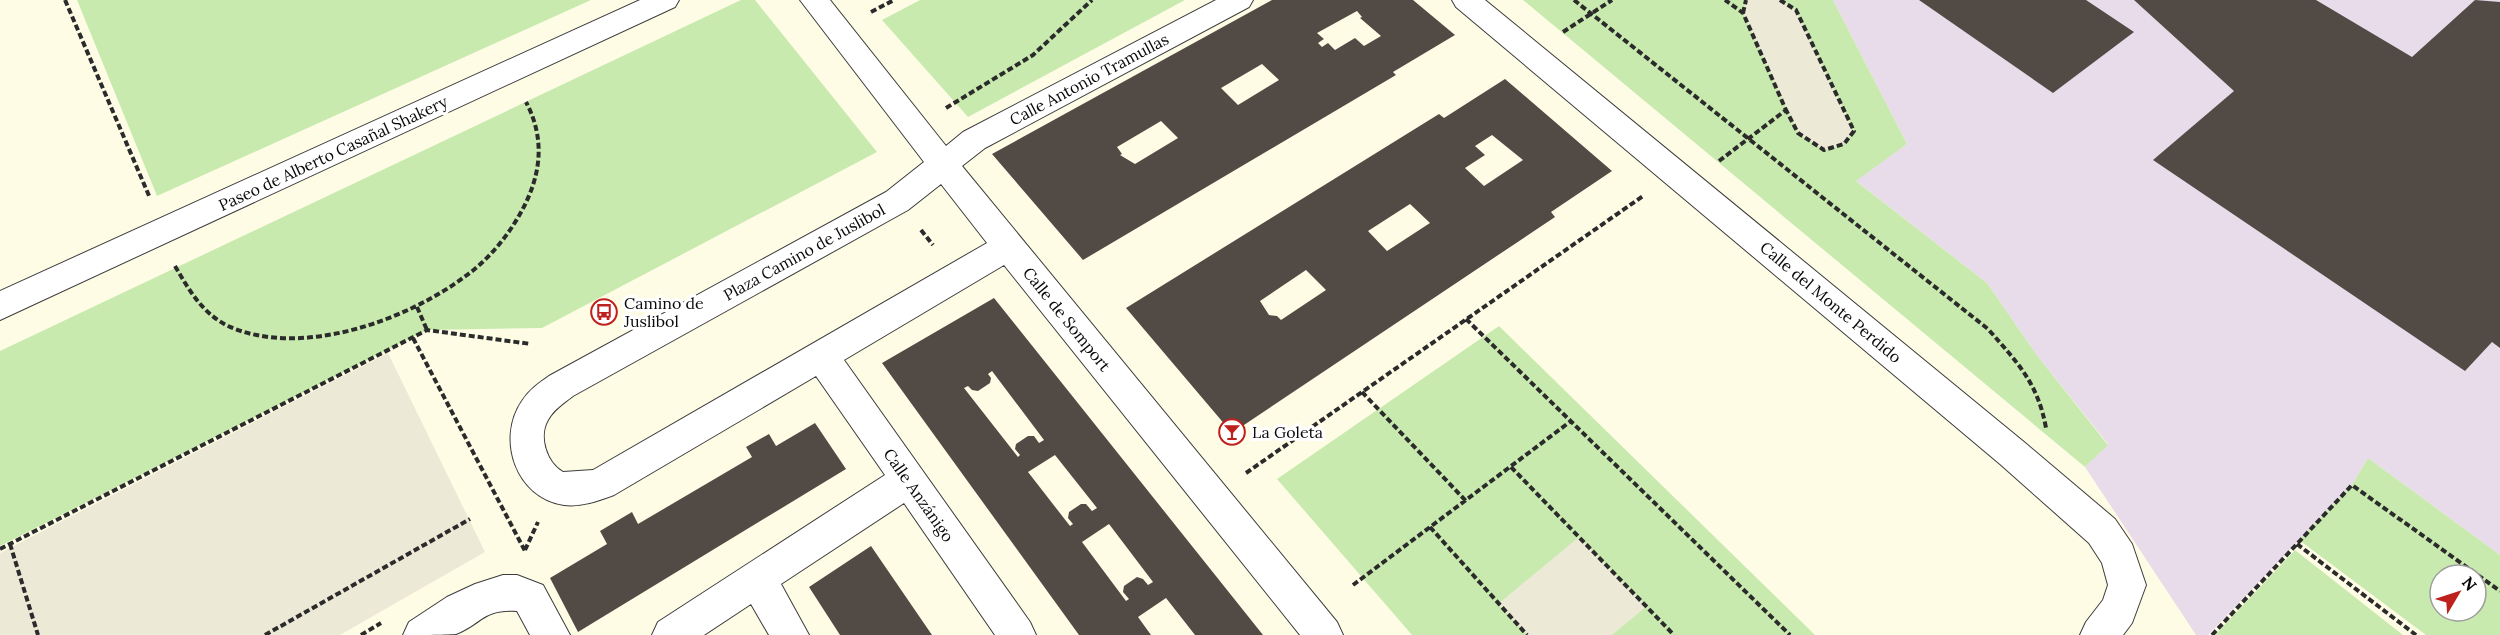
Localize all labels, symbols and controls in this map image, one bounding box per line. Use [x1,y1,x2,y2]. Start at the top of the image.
street label: Calle Antonio Tramullas [1006,29,1172,129]
street label: Paseo de Alberto Casañal Shakery [215,91,451,215]
street label: Plaza Camino de Juslibol [720,199,888,305]
street label: Calle del Monte Perdido [1756,237,1906,367]
street label: Calle de Somport [1019,263,1116,376]
place label: Camino de Juslibol [623,293,704,331]
bus stop icon: Camino de Juslibol [589,297,619,327]
bar icon: La Goleta [1217,417,1247,447]
place label: La Goleta [1252,422,1323,442]
street label: Calle Anzánigo [879,444,959,546]
north arrow [2428,563,2488,623]
text: N [2458,572,2481,595]

